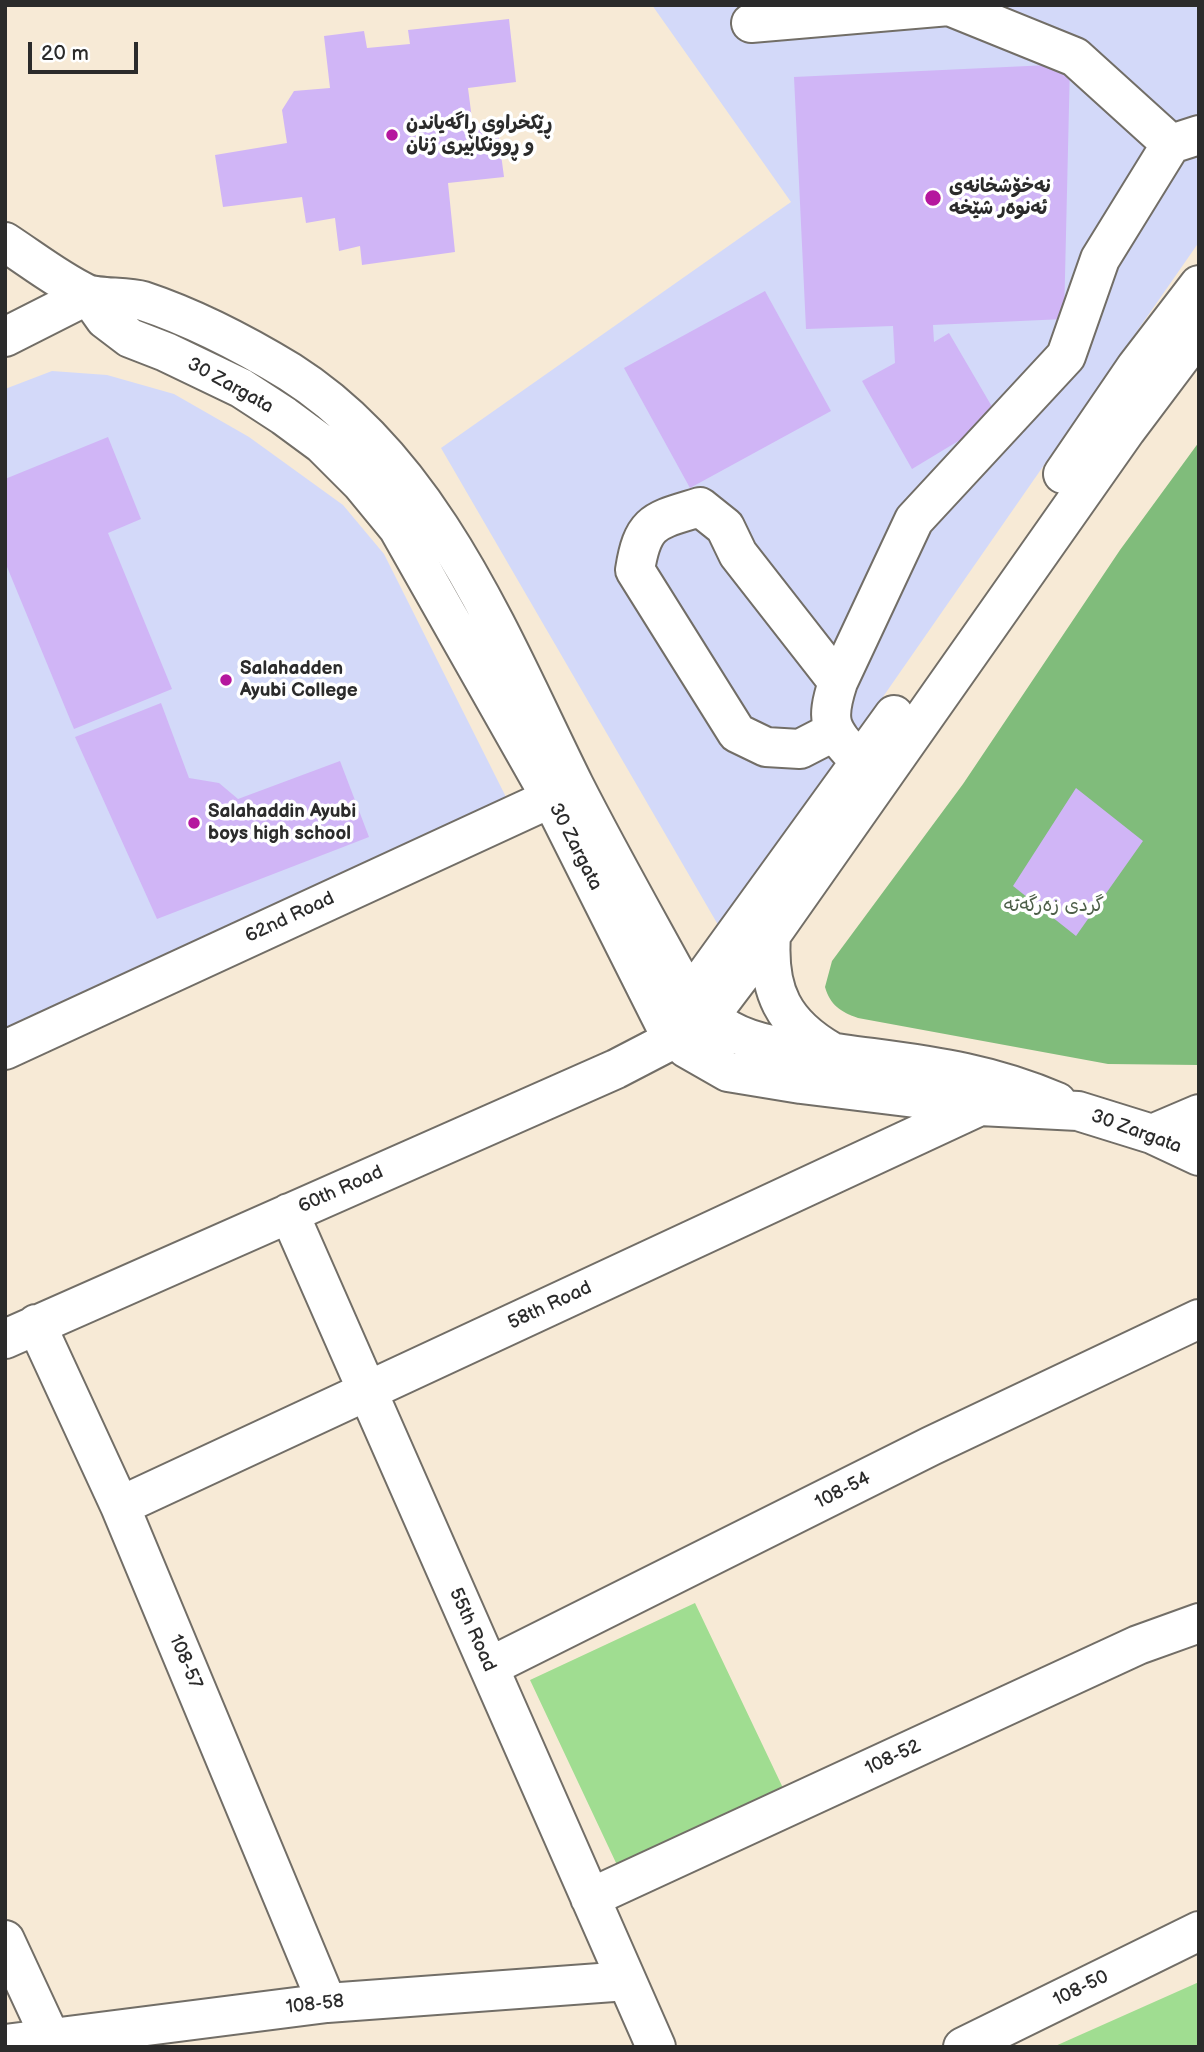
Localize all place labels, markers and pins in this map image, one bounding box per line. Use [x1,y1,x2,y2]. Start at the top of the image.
place label: ڕێکخراوی ڕاگەیاندن و ڕوونکابیری ژنان [406,113,552,157]
marker: ڕێکخراوی ڕاگەیاندن و ڕوونکابیری ژنان [384,127,400,143]
place label: نەخۆشخانەی ئەنوەر شێخە [949,176,1051,220]
marker: نەخۆشخانەی ئەنوەر شێخە [923,188,943,208]
place label: Salahadden Ayubi College [240,658,358,702]
marker: Salahadden Ayubi College [218,672,234,688]
place label: Salahaddin Ayubi boys high school [208,801,356,845]
marker: Salahaddin Ayubi boys high school [186,815,202,831]

